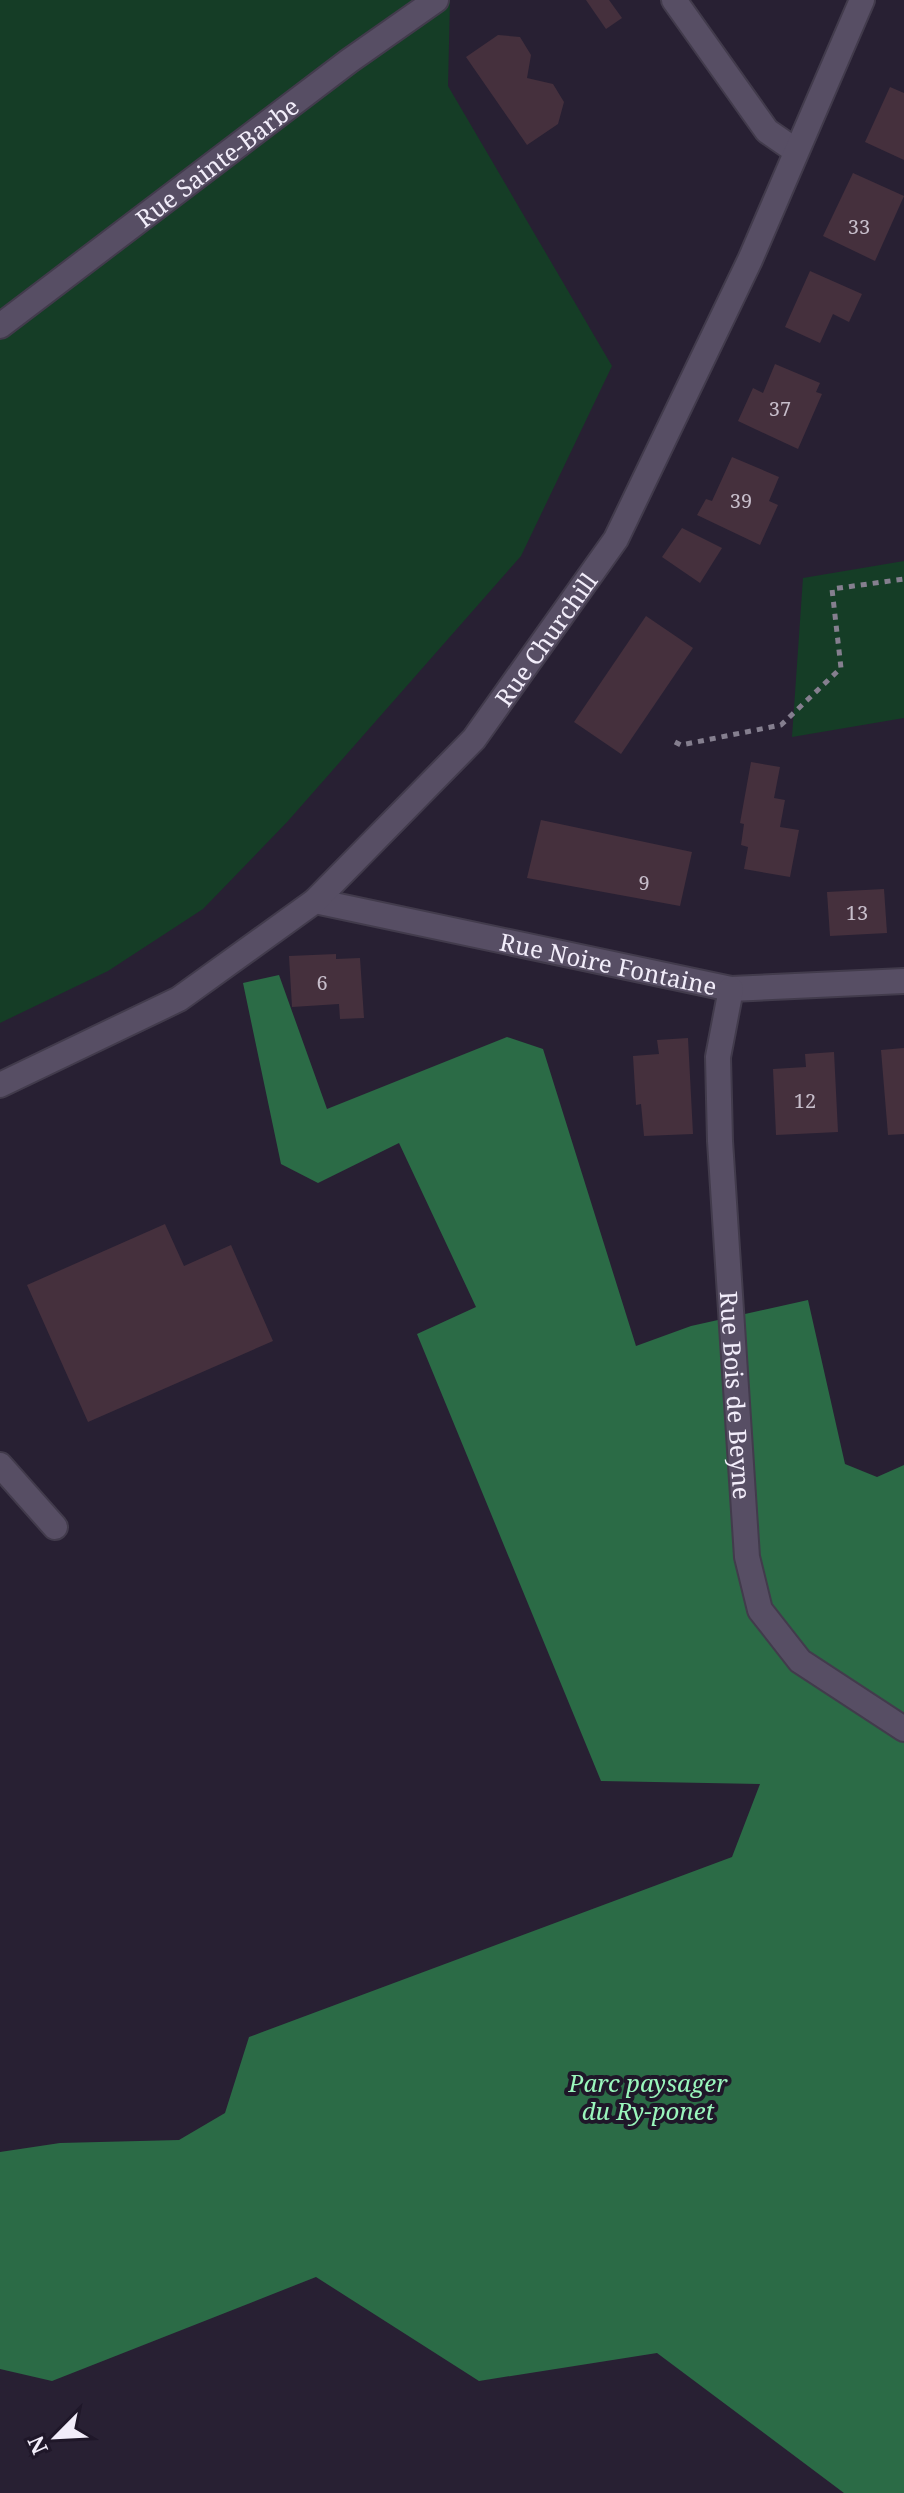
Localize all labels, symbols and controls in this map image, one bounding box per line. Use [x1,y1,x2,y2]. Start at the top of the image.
street label: Rue Sainte-Barbe [128,89,305,234]
house number: 33 [848,213,870,240]
house number: 37 [769,395,791,422]
house number: 39 [730,487,752,514]
street label: Rue Churchill [486,565,604,712]
house number: 9 [638,869,650,896]
house number: 13 [846,899,868,926]
street label: Rue Noire Fontaine [497,924,720,1002]
house number: 6 [316,969,328,996]
house number: 12 [794,1087,816,1114]
street label: Rue Bois de Beyne [713,1290,760,1500]
park label: Parc paysager du Ry-ponet [568,2066,728,2127]
north arrow [16,2397,96,2477]
text: N [20,2432,54,2460]

